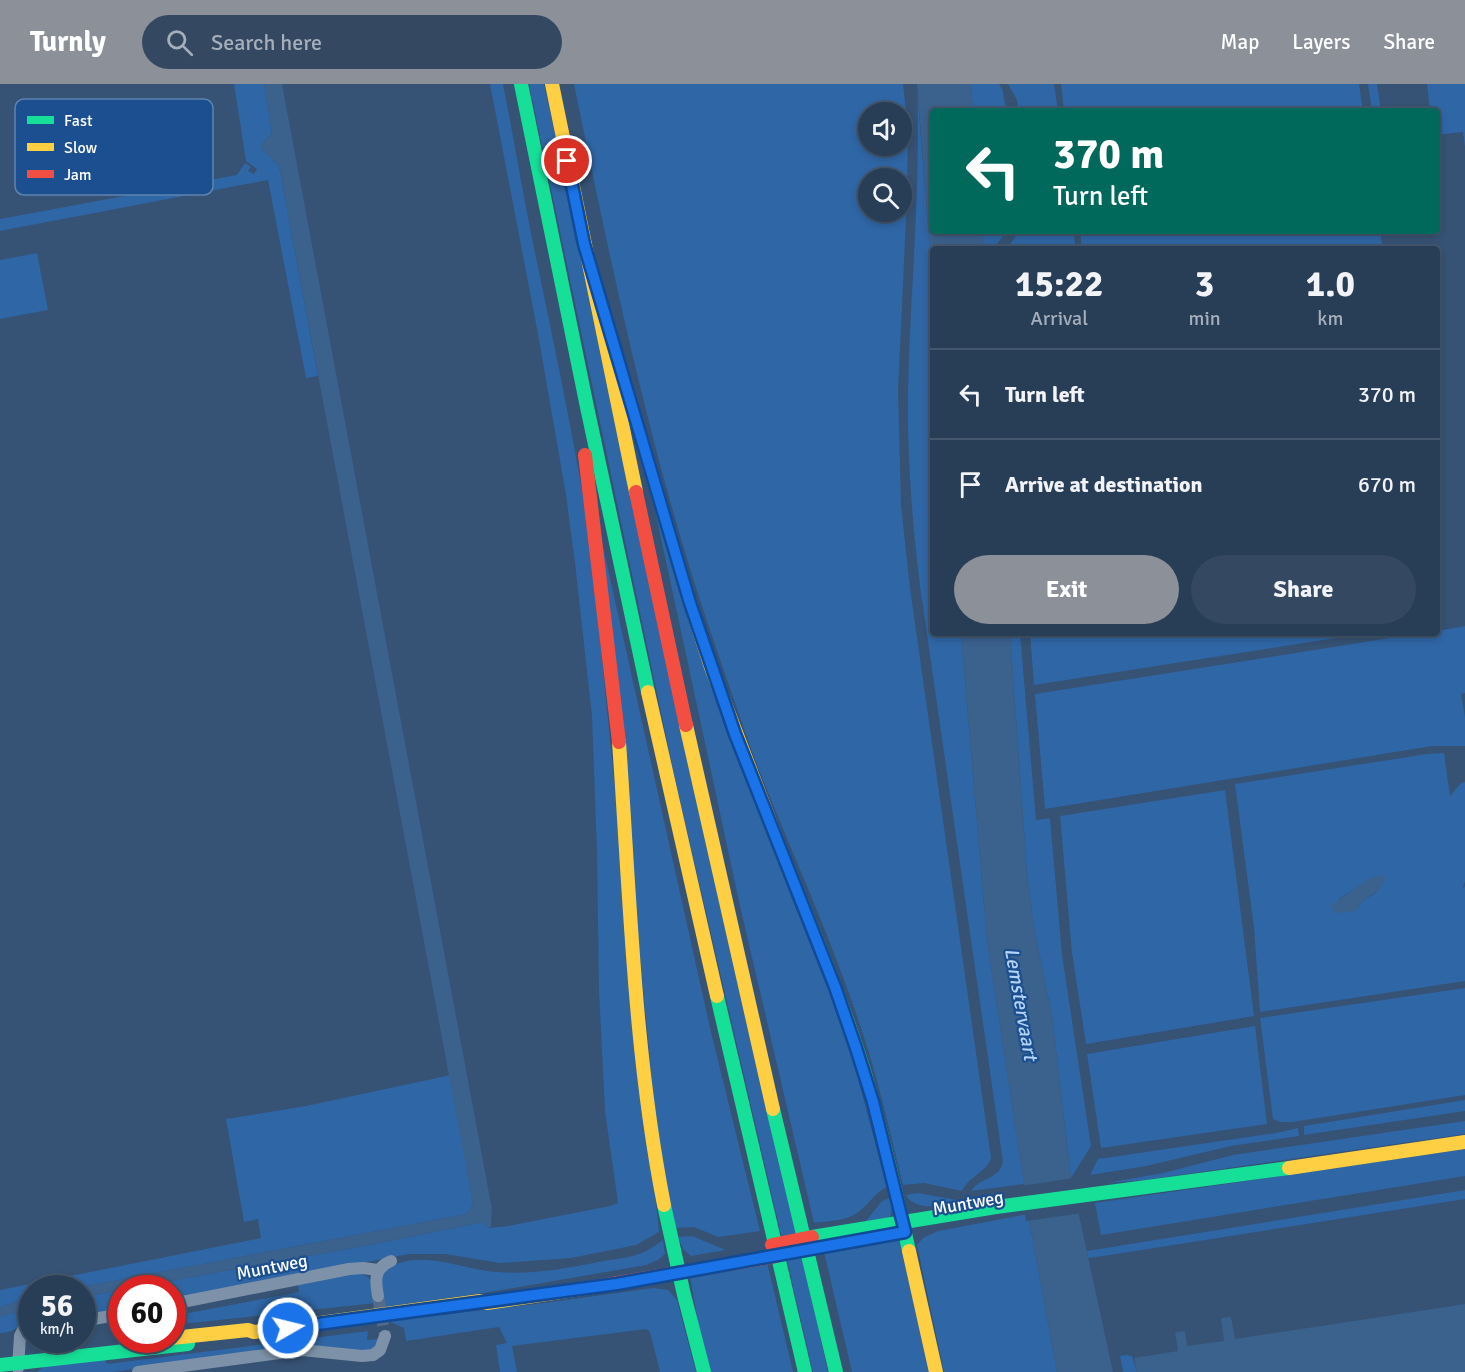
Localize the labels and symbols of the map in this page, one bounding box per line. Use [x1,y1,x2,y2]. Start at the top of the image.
legend [15,99,213,195]
text: Fast [64,111,93,131]
pin [541,135,592,186]
text: Slow [64,138,98,158]
text: Jam [64,165,92,185]
water label: Lemstervaart [999,946,1044,1064]
street label: Muntweg [931,1186,1005,1220]
street label: Muntweg [235,1249,309,1285]
speed limit sign: 60 [108,1275,186,1353]
position arrow [256,1296,320,1360]

